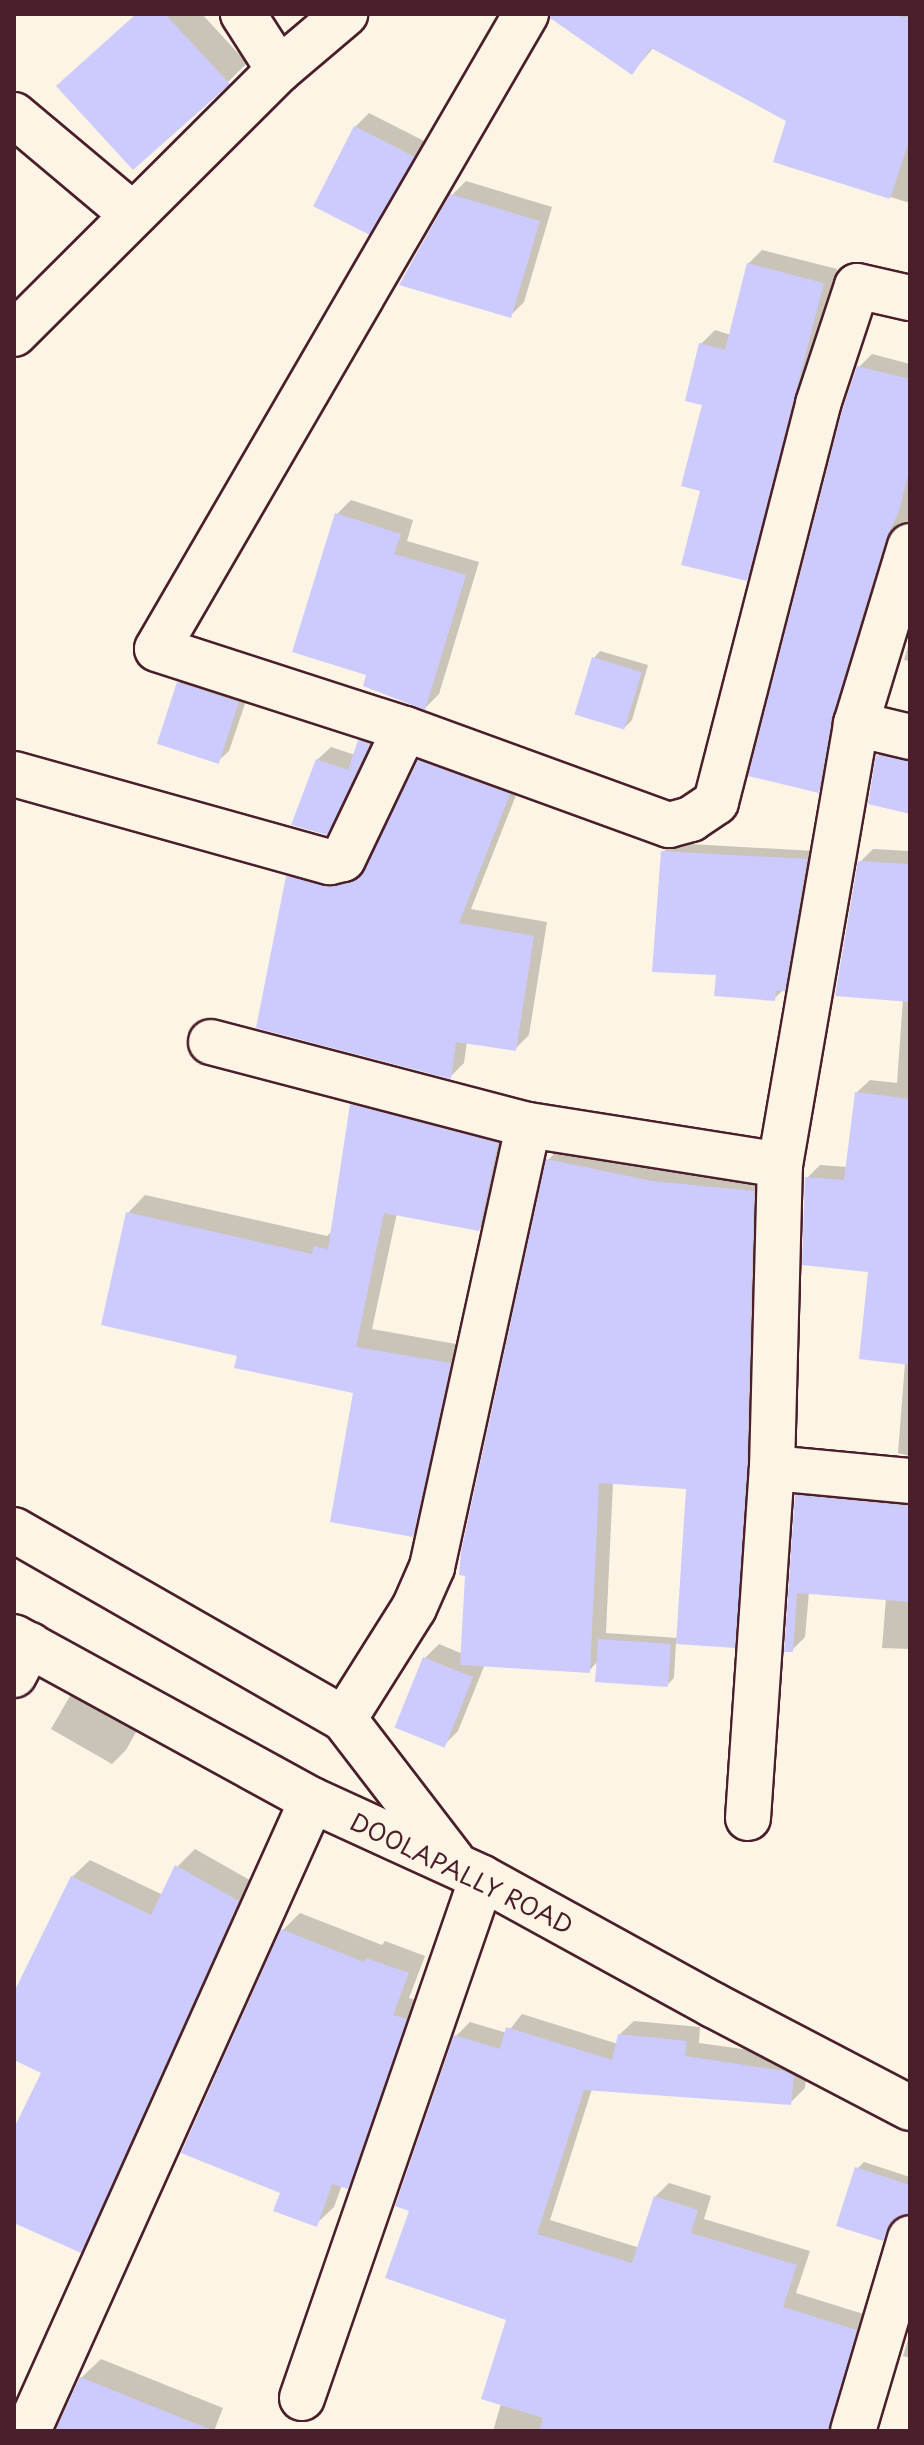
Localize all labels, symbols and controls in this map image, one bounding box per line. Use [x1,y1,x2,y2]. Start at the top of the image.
street label: DOOLAPALLY ROAD [346,1807,578,1939]

